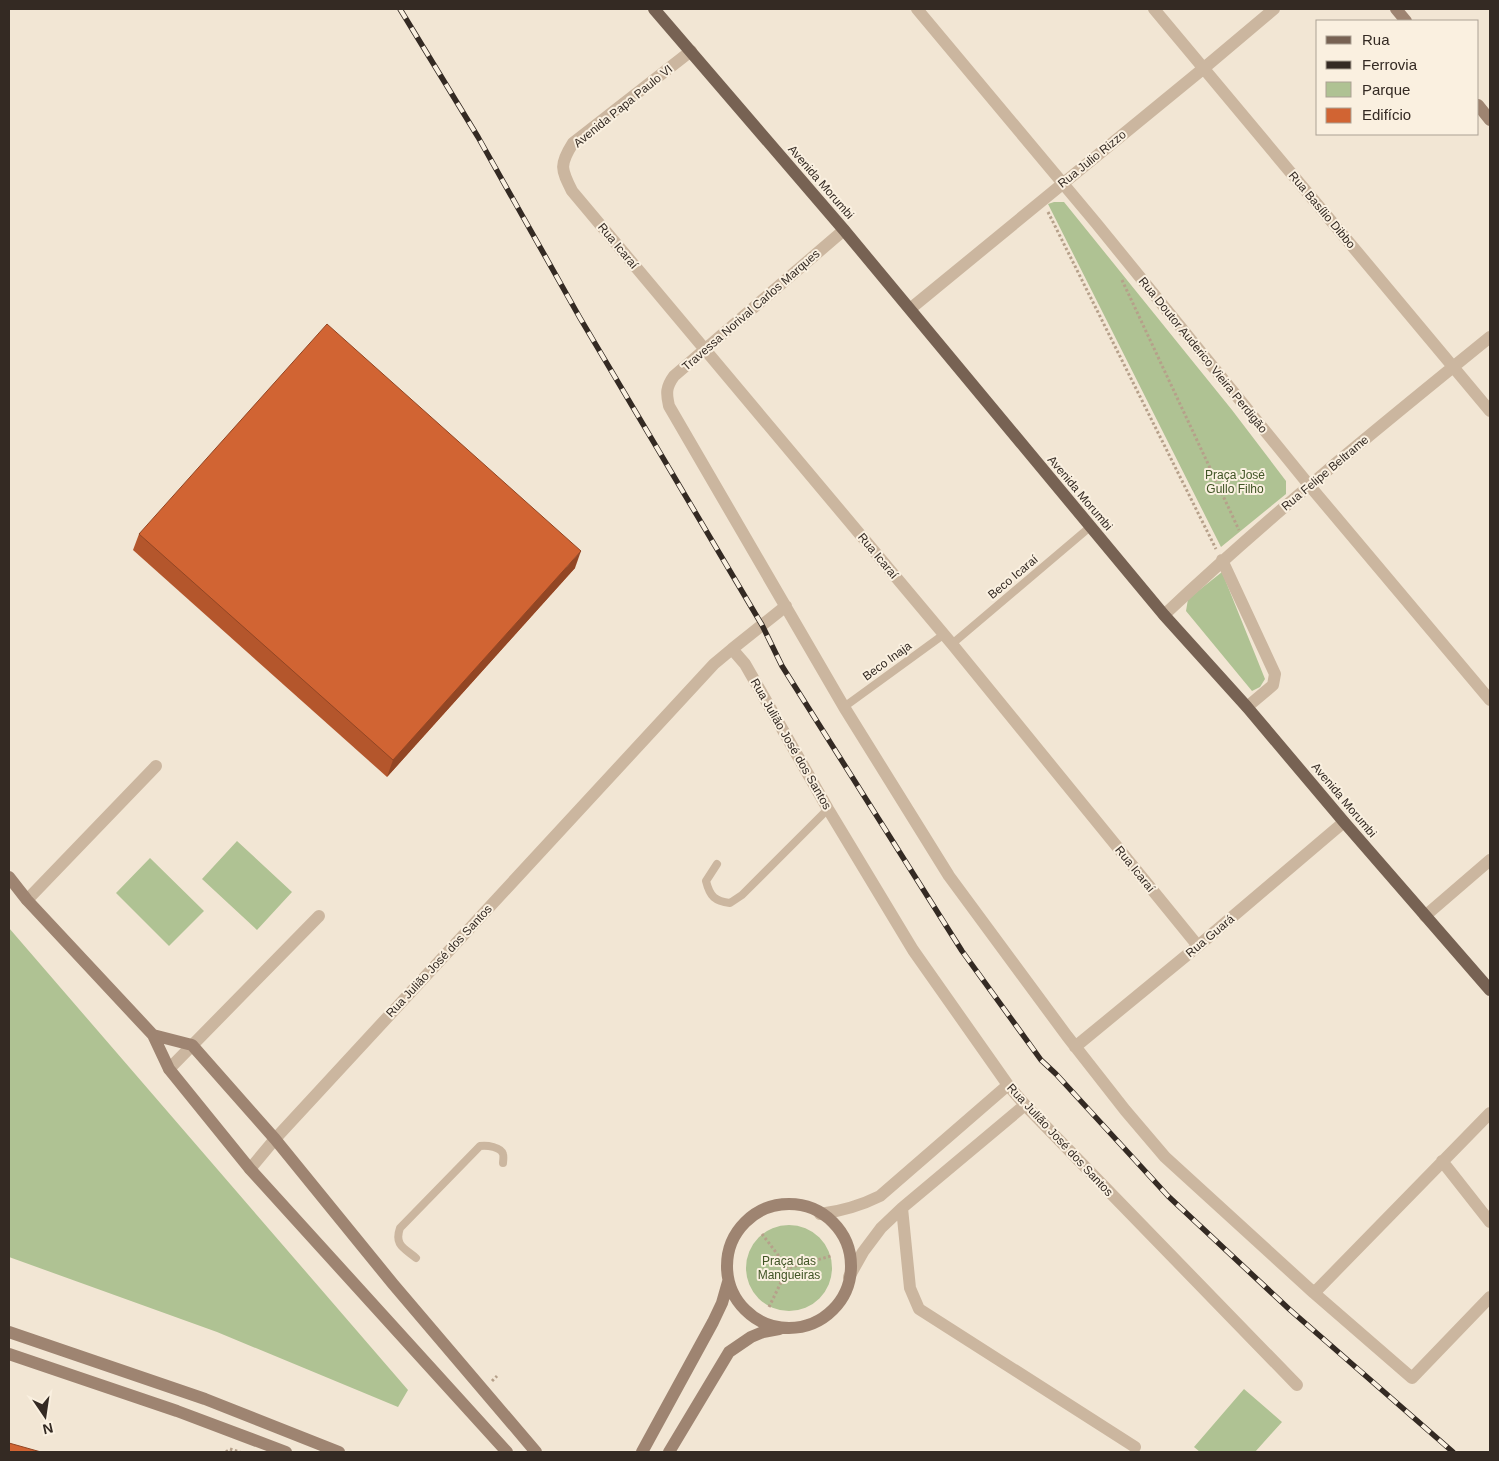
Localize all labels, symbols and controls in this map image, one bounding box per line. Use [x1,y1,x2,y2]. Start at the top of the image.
legend [1316,20,1479,135]
text: Rua [1362,31,1390,48]
text: Ferrovia [1362,56,1418,73]
street label: Avenida Papa Paulo VI [571,62,675,150]
text: Parque [1362,81,1410,98]
text: Edifício [1362,106,1411,123]
street label: Rua Julio Rizzo [1055,127,1129,191]
street label: Avenida Morumbi [785,142,857,222]
street label: Rua Basílio Dibbo [1286,169,1358,252]
street label: Rua Icaraí [595,220,642,272]
street label: Travessa Norival Carlos Marques [679,246,823,374]
street label: Rua Doutor Auderico Vieira Perdigão [1136,274,1270,436]
street label: Rua Felipe Beltrame [1279,432,1372,514]
street label: Avenida Morumbi [1045,453,1115,533]
park label: Praça José Gullo Filho [1205,468,1265,496]
street label: Rua Icaraí [855,530,902,582]
street label: Beco Icaraí [985,552,1041,602]
street label: Beco Inaja [860,638,914,683]
street label: Rua Julião José dos Santos [748,676,834,812]
street label: Avenida Morumbi [1309,760,1379,840]
street label: Rua Icaraí [1112,843,1158,895]
street label: Rua Julião José dos Santos [383,902,495,1020]
street label: Rua Guará [1183,912,1237,960]
street label: Rua Julião José dos Santos [1004,1081,1116,1199]
park label: Praça das Mangueiras [758,1254,820,1282]
north arrow [20,1391,70,1441]
text: N [41,1420,55,1438]

